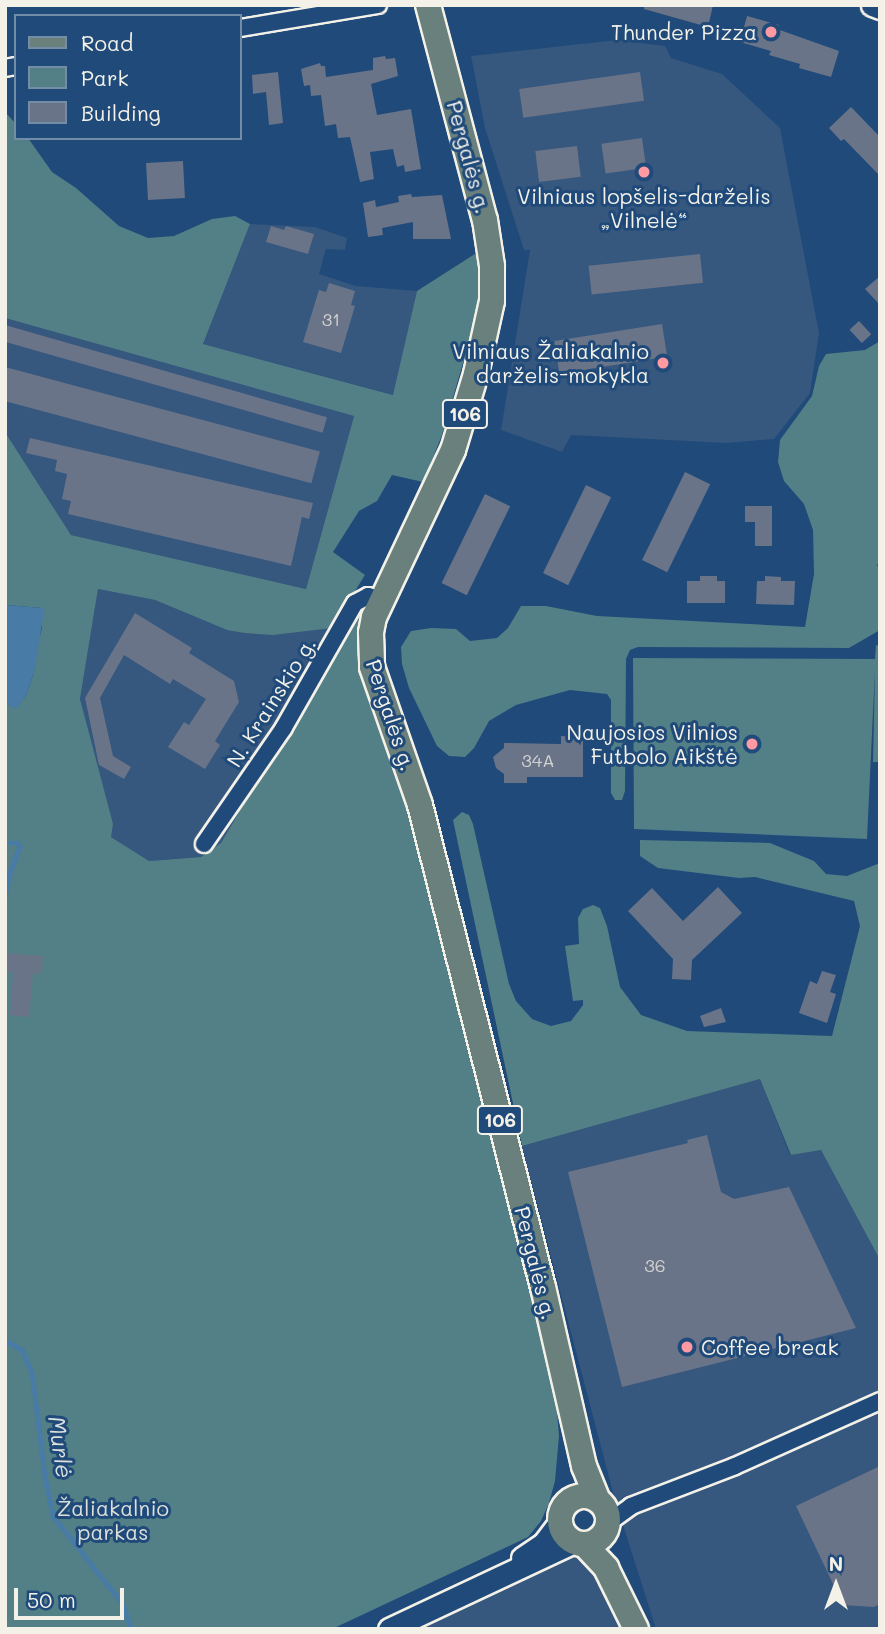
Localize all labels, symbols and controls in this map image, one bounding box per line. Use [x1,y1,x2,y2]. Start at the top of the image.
legend [14,14,242,140]
place label: Thunder Pizza [611,19,757,45]
marker: Thunder Pizza [763,24,779,40]
text: Road [81,29,133,56]
text: Park [81,64,129,91]
street label: Pergalės g. [442,98,496,216]
text: Building [81,99,161,126]
marker: Vilniaus lopšelis-darželis „Vilnelė“ [636,164,652,180]
place label: Vilniaus lopšelis-darželis „Vilnelė“ [517,183,771,233]
house number: 31 [322,308,340,330]
place label: Vilniaus Žaliakalnio darželis-mokykla [452,338,649,388]
marker: Vilniaus Žaliakalnio darželis-mokykla [655,355,671,371]
road number: 106 [440,398,490,430]
street label: N. Krainskio g. [221,632,321,772]
street label: Pergalės g. [361,656,421,774]
place label: Naujosios Vilnios Futbolo Aikštė [566,719,738,769]
marker: Naujosios Vilnios Futbolo Aikštė [744,736,760,752]
house number: 34A [521,749,555,771]
road number: 106 [476,1104,524,1136]
street label: Pergalės g. [510,1204,562,1322]
house number: 36 [644,1254,666,1276]
place label: Coffee break [701,1334,839,1360]
marker: Coffee break [679,1339,695,1355]
water label: Murlė [43,1414,79,1480]
park label: Žaliakalnio parkas [57,1495,169,1545]
north arrow [801,1550,871,1620]
text: N [829,1551,843,1576]
scale bar [18,1574,128,1618]
text: 50 m [27,1586,76,1613]

